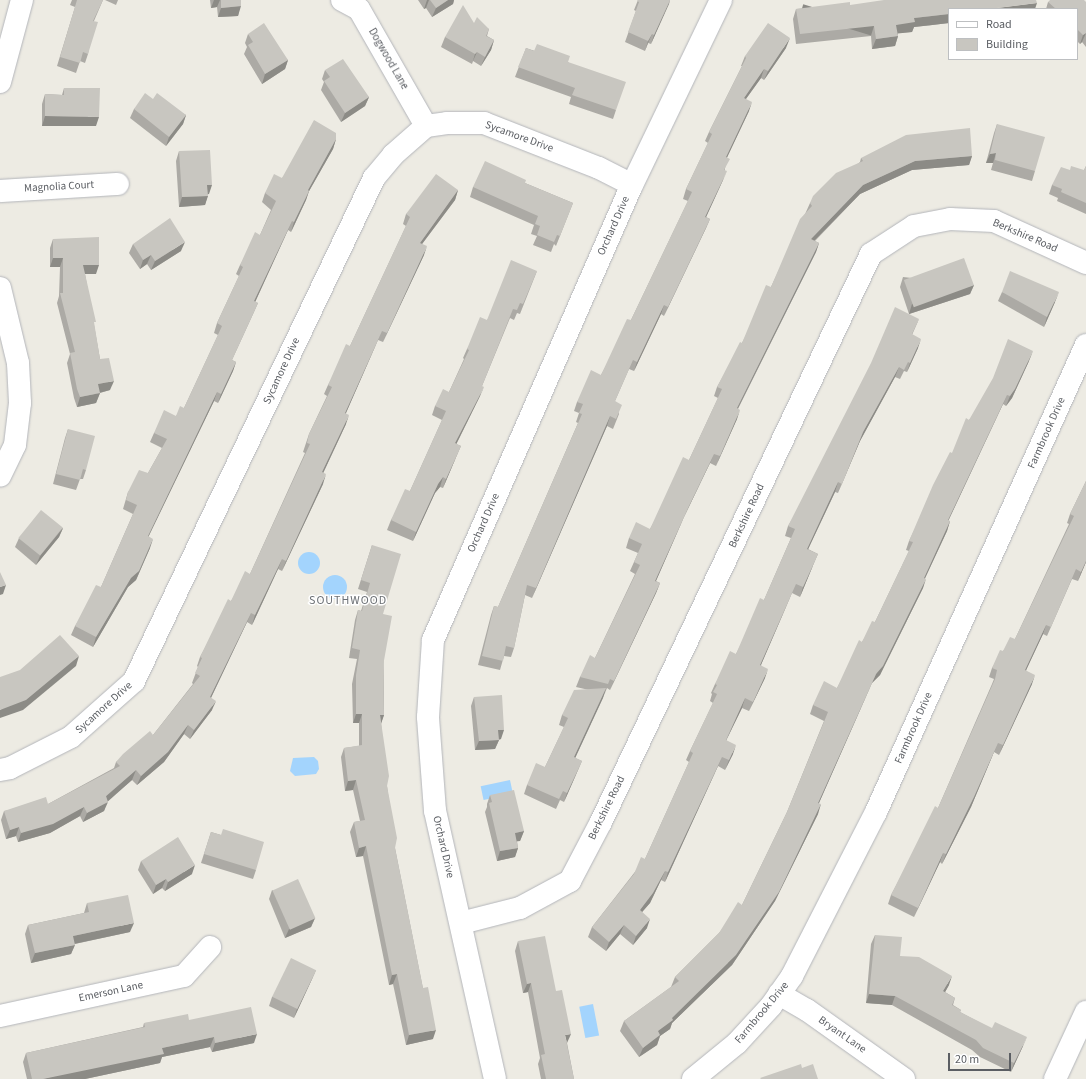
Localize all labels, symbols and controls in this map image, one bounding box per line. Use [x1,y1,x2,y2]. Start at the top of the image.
legend [948,8,1078,60]
text: Road [986,16,1012,33]
street label: Dogwood Lane [365,26,411,92]
text: Building [986,36,1028,53]
street label: Sycamore Drive [483,119,555,155]
street label: Magnolia Court [24,179,94,195]
street label: Orchard Drive [595,194,633,258]
street label: Berkshire Road [990,216,1060,256]
street label: Sycamore Drive [261,336,303,406]
street label: Farmbrook Drive [1025,395,1069,471]
street label: Berkshire Road [726,482,768,550]
street label: Orchard Drive [465,491,503,555]
district label: SOUTHWOOD [309,594,387,608]
street label: Sycamore Drive [73,679,135,737]
street label: Farmbrook Drive [892,690,936,766]
street label: Berkshire Road [586,774,628,842]
street label: Orchard Drive [429,815,457,879]
street label: Emerson Lane [78,979,144,1005]
street label: Farmbrook Drive [732,979,792,1047]
street label: Bryant Lane [816,1014,868,1056]
scale bar [950,1045,1013,1071]
text: 20 m [955,1051,979,1068]

